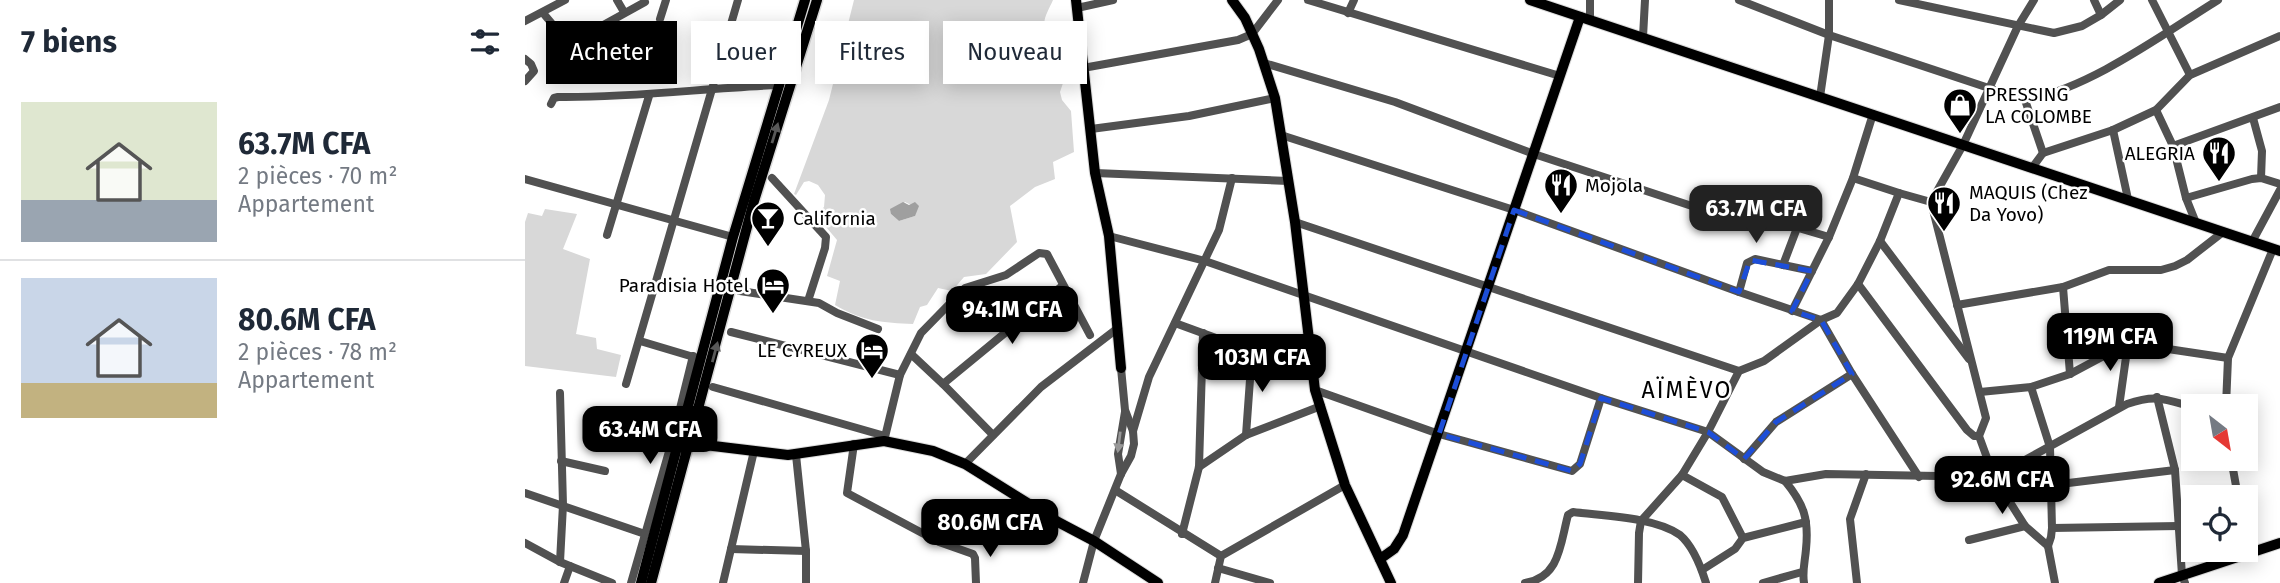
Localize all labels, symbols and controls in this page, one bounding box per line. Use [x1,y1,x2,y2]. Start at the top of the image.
chip: Acheter [546,21,677,84]
chip: Louer [691,21,801,84]
chip: Filtres [815,21,929,84]
chip: Nouveau [943,21,1087,84]
icon: filters [466,23,504,61]
text: 7 biens [21,24,117,60]
place label: PRESSING LA COLOMBE [1985,83,2092,128]
shop icon: PRESSING LA COLOMBE [1941,86,1979,135]
one-way arrow [771,122,781,143]
text: 63.7M CFA [238,126,370,162]
icon: home [77,130,161,214]
restaurant icon: ALEGRIA [2200,134,2238,183]
place label: ALEGRIA [2125,142,2195,165]
text: 2 pièces · 70 m² [238,162,397,190]
restaurant icon: Mojola [1542,166,1580,215]
place label: Mojola [1585,174,1643,197]
place label: MAQUIS (Chez Da Yovo) [1969,181,2087,226]
restaurant icon: MAQUIS (Chez Da Yovo) [1925,184,1963,233]
pin: 63.7M CFA [1676,186,1836,245]
text: Appartement [238,190,374,218]
text: 63.7M CFA [1705,194,1807,222]
bar icon: California [749,199,787,248]
place label: California [793,207,876,230]
hotel icon: Paradisia Hotel [754,266,792,315]
place label: Paradisia Hotel [619,274,749,297]
pin: 94.1M CFA [932,286,1092,346]
text: 94.1M CFA [962,295,1062,323]
text: 80.6M CFA [238,302,376,338]
icon: home [77,306,161,390]
pin: 119M CFA [2038,314,2182,373]
text: 119M CFA [2063,322,2157,350]
hotel icon: LE CYREUX [853,331,891,380]
pin: 103M CFA [1190,334,1334,394]
text: 2 pièces · 78 m² [238,338,397,366]
place label: LE CYREUX [757,339,848,362]
one-way arrow [710,341,721,363]
text: 103M CFA [1214,343,1310,371]
text: Appartement [238,366,374,394]
district label: AÏMÈVO [1642,375,1732,404]
north arrow [2181,394,2257,471]
map controls [2181,394,2258,562]
pin: 63.4M CFA [570,406,730,466]
text: 63.4M CFA [598,415,702,443]
one-way arrow [1114,431,1125,453]
pin: 92.6M CFA [1922,456,2082,516]
text: 92.6M CFA [1951,465,2053,493]
button: locate [2181,485,2258,562]
pin: 80.6M CFA [910,500,1070,559]
text: 80.6M CFA [937,508,1043,536]

